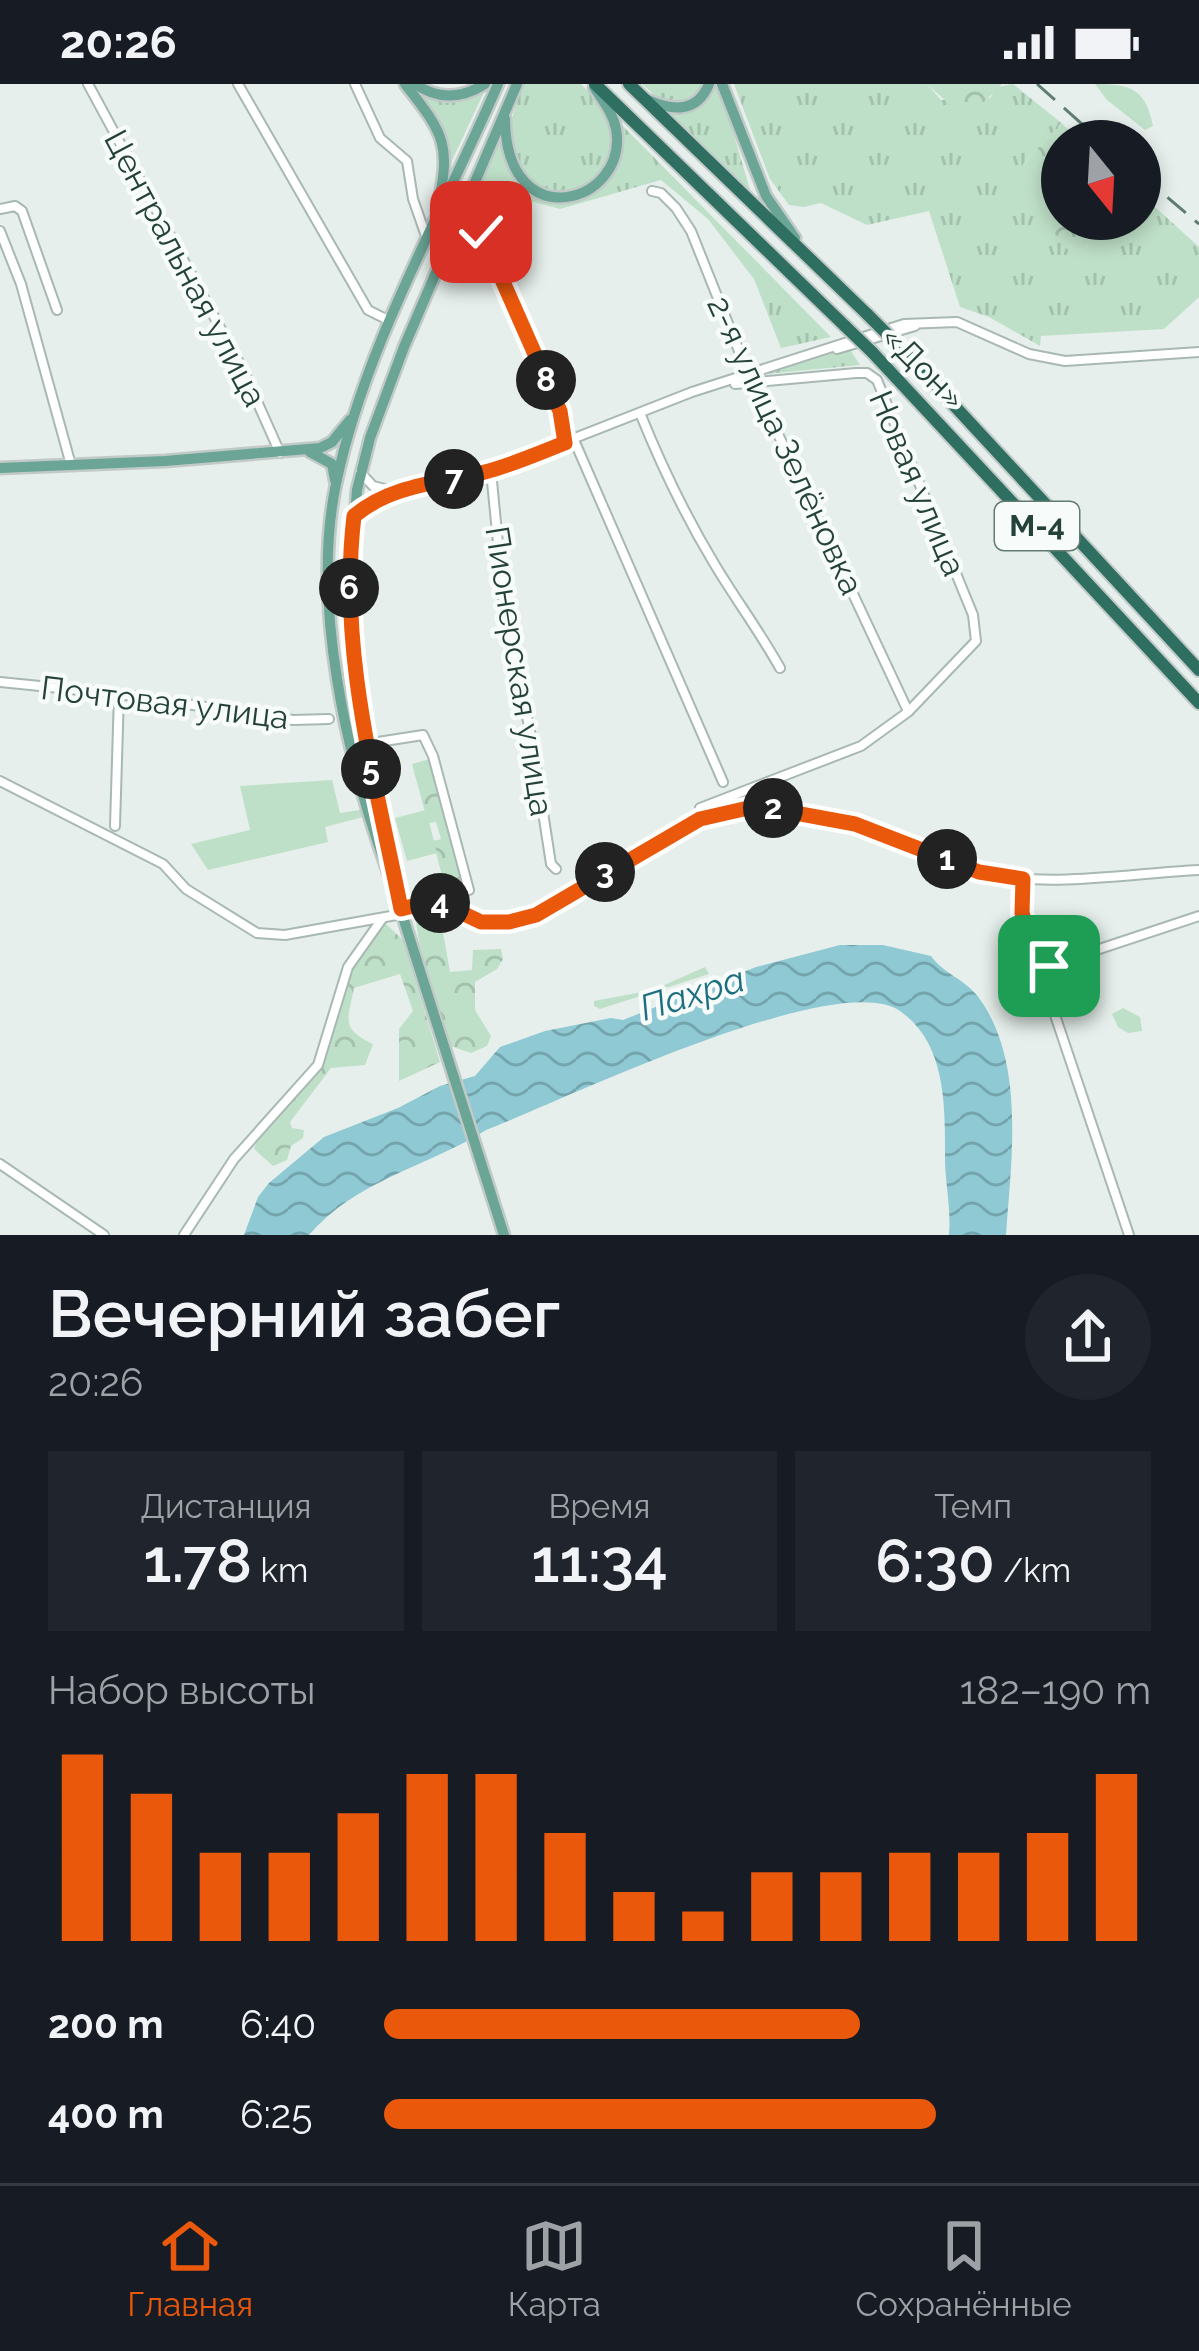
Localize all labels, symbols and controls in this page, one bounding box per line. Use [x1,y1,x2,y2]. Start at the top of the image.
text: 20:26 [60,16,177,69]
north arrow [1041,120,1161,240]
map controls [1041,120,1161,240]
street label: Центральная улица [96,124,275,413]
pin [430,181,532,283]
icon: check [448,199,514,265]
street label: 2-я улица Зелёновка [699,290,872,601]
street label: «Дон» [874,318,973,417]
pin: 8 [516,350,576,410]
text: 8 [536,360,556,399]
street label: Новая улица [861,385,974,582]
pin: 7 [424,449,484,509]
text: 7 [445,459,463,498]
road number: М-4 [995,502,1079,550]
street label: Пионерская улица [477,523,562,819]
pin: 6 [319,558,379,618]
text: 6 [339,568,359,607]
street label: Почтовая улица [39,668,291,737]
pin: 5 [341,739,401,799]
text: 5 [362,749,380,788]
pin: 2 [743,778,803,838]
text: 2 [764,788,782,827]
pin: 1 [917,829,977,889]
text: 1 [939,839,955,878]
pin: 3 [575,842,635,902]
text: 3 [596,852,614,891]
pin: 4 [410,873,470,933]
text: 4 [431,883,449,922]
pin [998,915,1100,1017]
icon: arrive [1016,933,1082,999]
water label: Пахра [635,957,749,1029]
button: share [1025,1274,1151,1400]
text: Вечерний забег [48,1275,560,1352]
text: 20:26 [48,1359,143,1405]
text: Дистанция [140,1487,311,1526]
text: Время [549,1487,650,1526]
text: Темп [934,1487,1012,1526]
text: 1.78 [143,1526,252,1596]
text: 11:34 [531,1526,668,1596]
text: 6:30 [875,1526,995,1596]
text: km [252,1551,308,1590]
text: /km [995,1551,1071,1590]
text: Набор высоты [48,1667,316,1713]
text: 182–190 m [960,1667,1151,1713]
text: 200 m [48,2001,164,2047]
text: 6:40 [240,2001,316,2047]
text: 400 m [48,2091,164,2137]
text: 6:25 [240,2091,312,2137]
tab: Главная [127,2213,253,2324]
tab: Карта [508,2213,601,2324]
tab: Сохранённые [856,2213,1072,2324]

